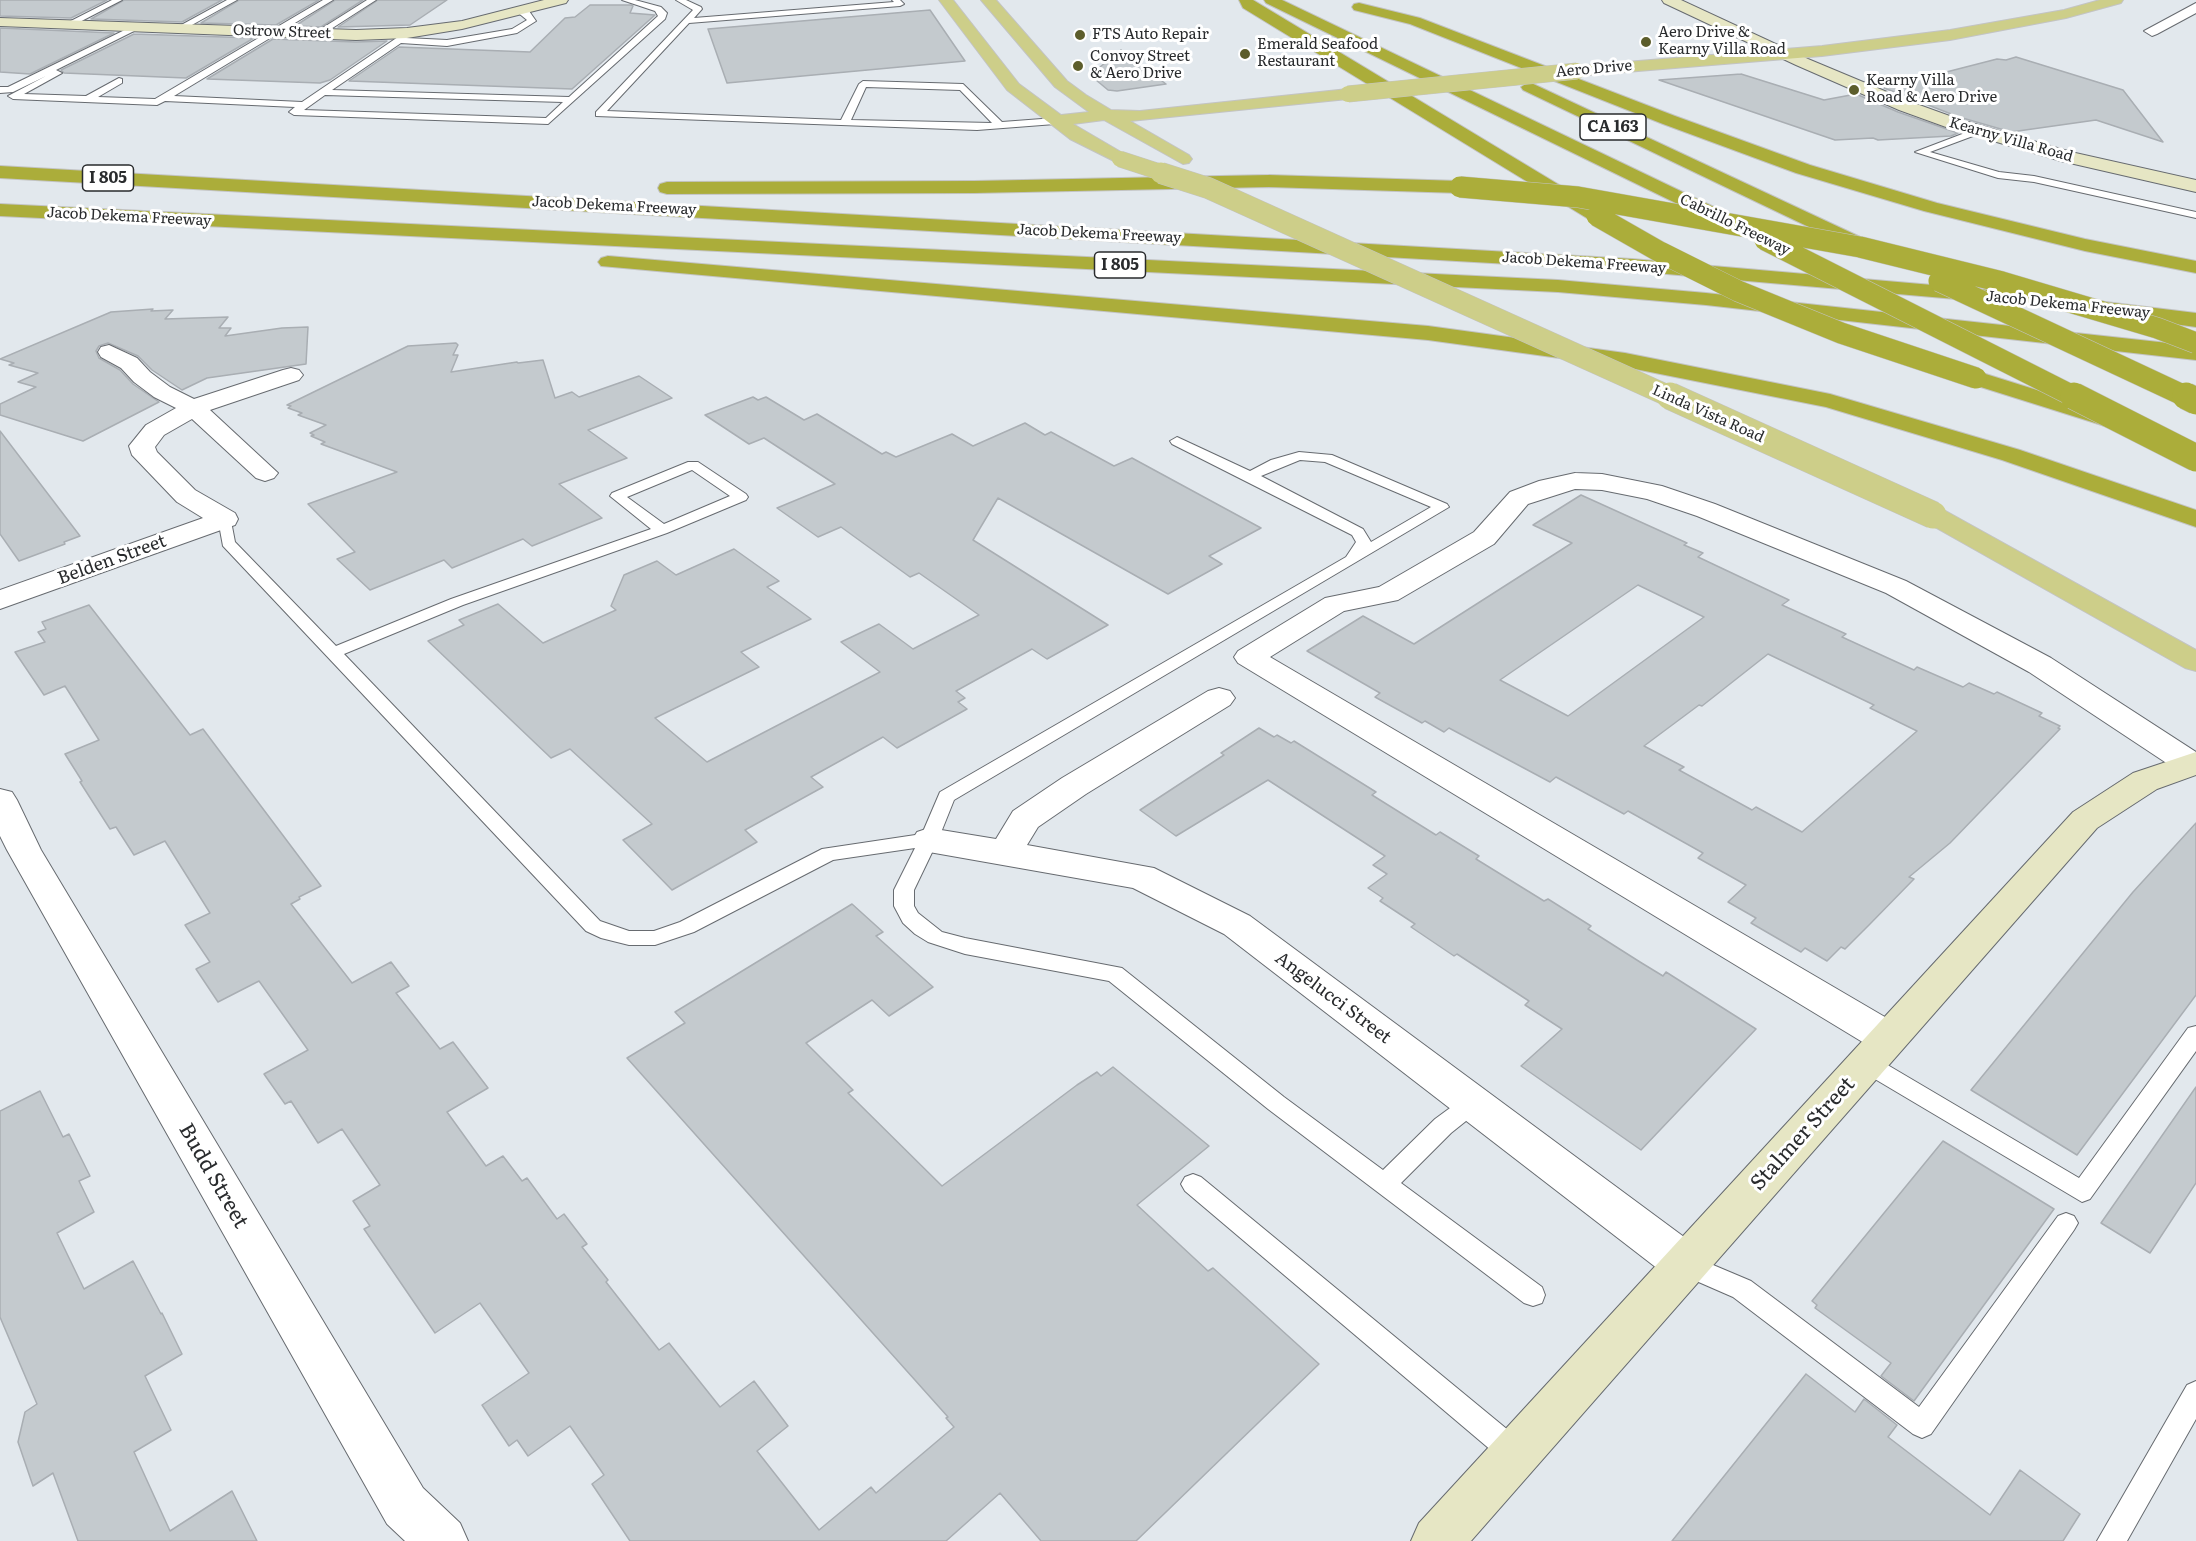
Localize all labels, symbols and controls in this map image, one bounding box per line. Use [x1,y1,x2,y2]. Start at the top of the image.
street label: Ostrow Street [233,21,331,43]
place label: Aero Drive & Kearny Villa Road [1658,24,1786,59]
place label: FTS Auto Repair [1092,26,1209,44]
marker: FTS Auto Repair [1073,28,1087,42]
marker: Aero Drive & Kearny Villa Road [1639,35,1653,49]
place label: Emerald Seafood Restaurant [1257,36,1378,71]
marker: Emerald Seafood Restaurant [1238,47,1252,61]
place label: Convoy Street & Aero Drive [1090,48,1190,83]
street label: Aero Drive [1555,57,1633,81]
marker: Convoy Street & Aero Drive [1071,59,1085,73]
place label: Kearny Villa Road & Aero Drive [1866,72,1997,107]
marker: Kearny Villa Road & Aero Drive [1847,83,1861,97]
road number: CA 163 [1580,114,1646,140]
street label: Kearny Villa Road [1947,114,2075,166]
road number: I 805 [82,165,134,191]
street label: Cabrillo Freeway [1677,190,1793,260]
street label: Jacob Dekema Freeway [531,193,697,219]
street label: Jacob Dekema Freeway [46,204,212,230]
street label: Jacob Dekema Freeway [1016,221,1182,247]
street label: Jacob Dekema Freeway [1501,248,1667,278]
road number: I 805 [1094,252,1146,278]
street label: Jacob Dekema Freeway [1985,287,2151,323]
street label: Linda Vista Road [1649,381,1767,447]
street label: Belden Street [55,530,169,590]
street label: Angelucci Street [1271,947,1395,1049]
street label: Stalmer Street [1745,1072,1861,1196]
street label: Budd Street [173,1119,253,1233]

